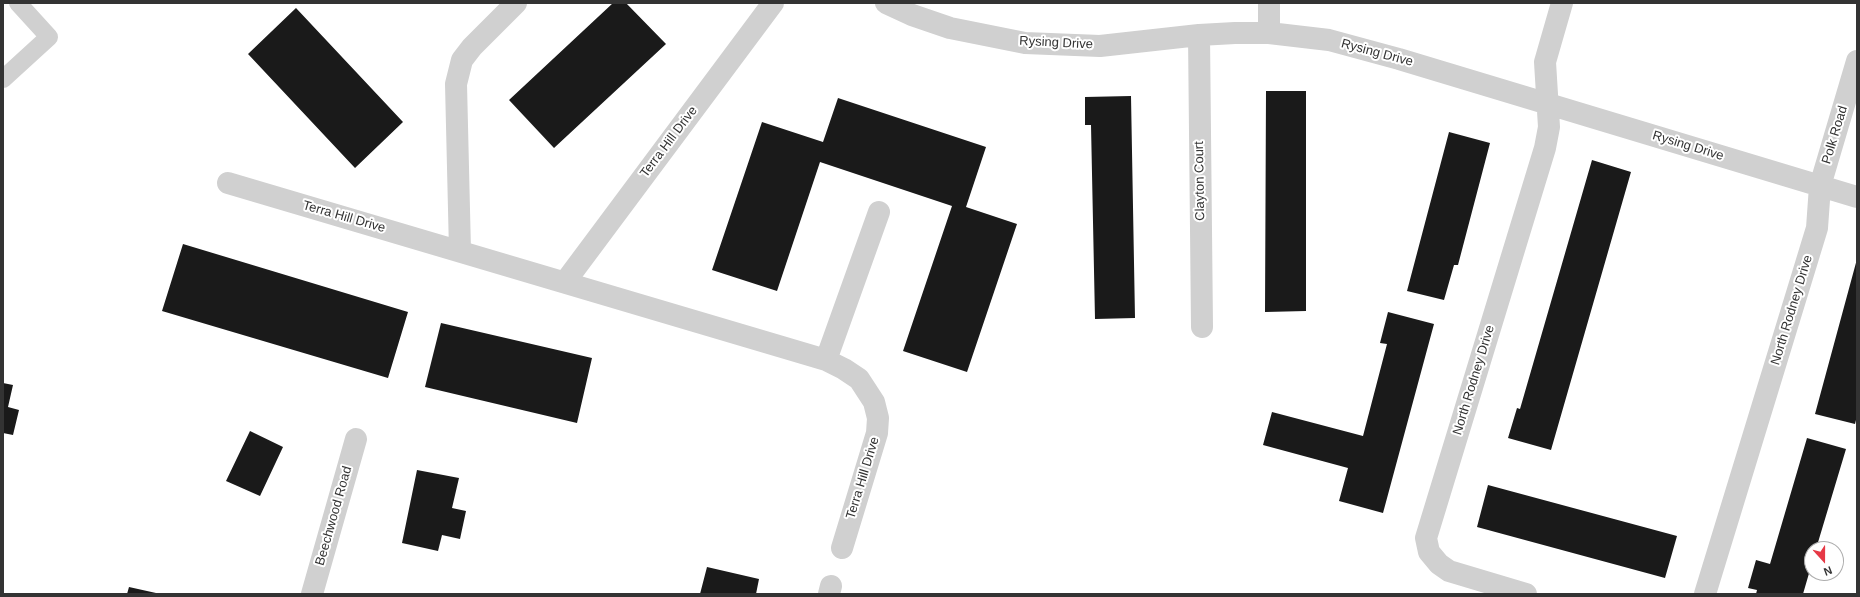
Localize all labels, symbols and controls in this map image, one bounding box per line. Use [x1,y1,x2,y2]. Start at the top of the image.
street label: Rysing Drive [1019,33,1093,53]
street label: Rysing Drive [1339,36,1415,70]
street label: Terra Hill Drive [637,103,701,181]
street label: Polk Road [1819,104,1851,166]
street label: Rysing Drive [1650,128,1726,164]
street label: Clayton Court [1192,141,1208,221]
street label: Terra Hill Drive [301,198,387,236]
street label: North Rodney Drive [1768,253,1816,367]
street label: North Rodney Drive [1450,323,1498,437]
street label: Terra Hill Drive [843,435,883,521]
street label: Beechwood Road [312,465,356,567]
north arrow [1804,541,1844,581]
text: N [1822,564,1834,578]

